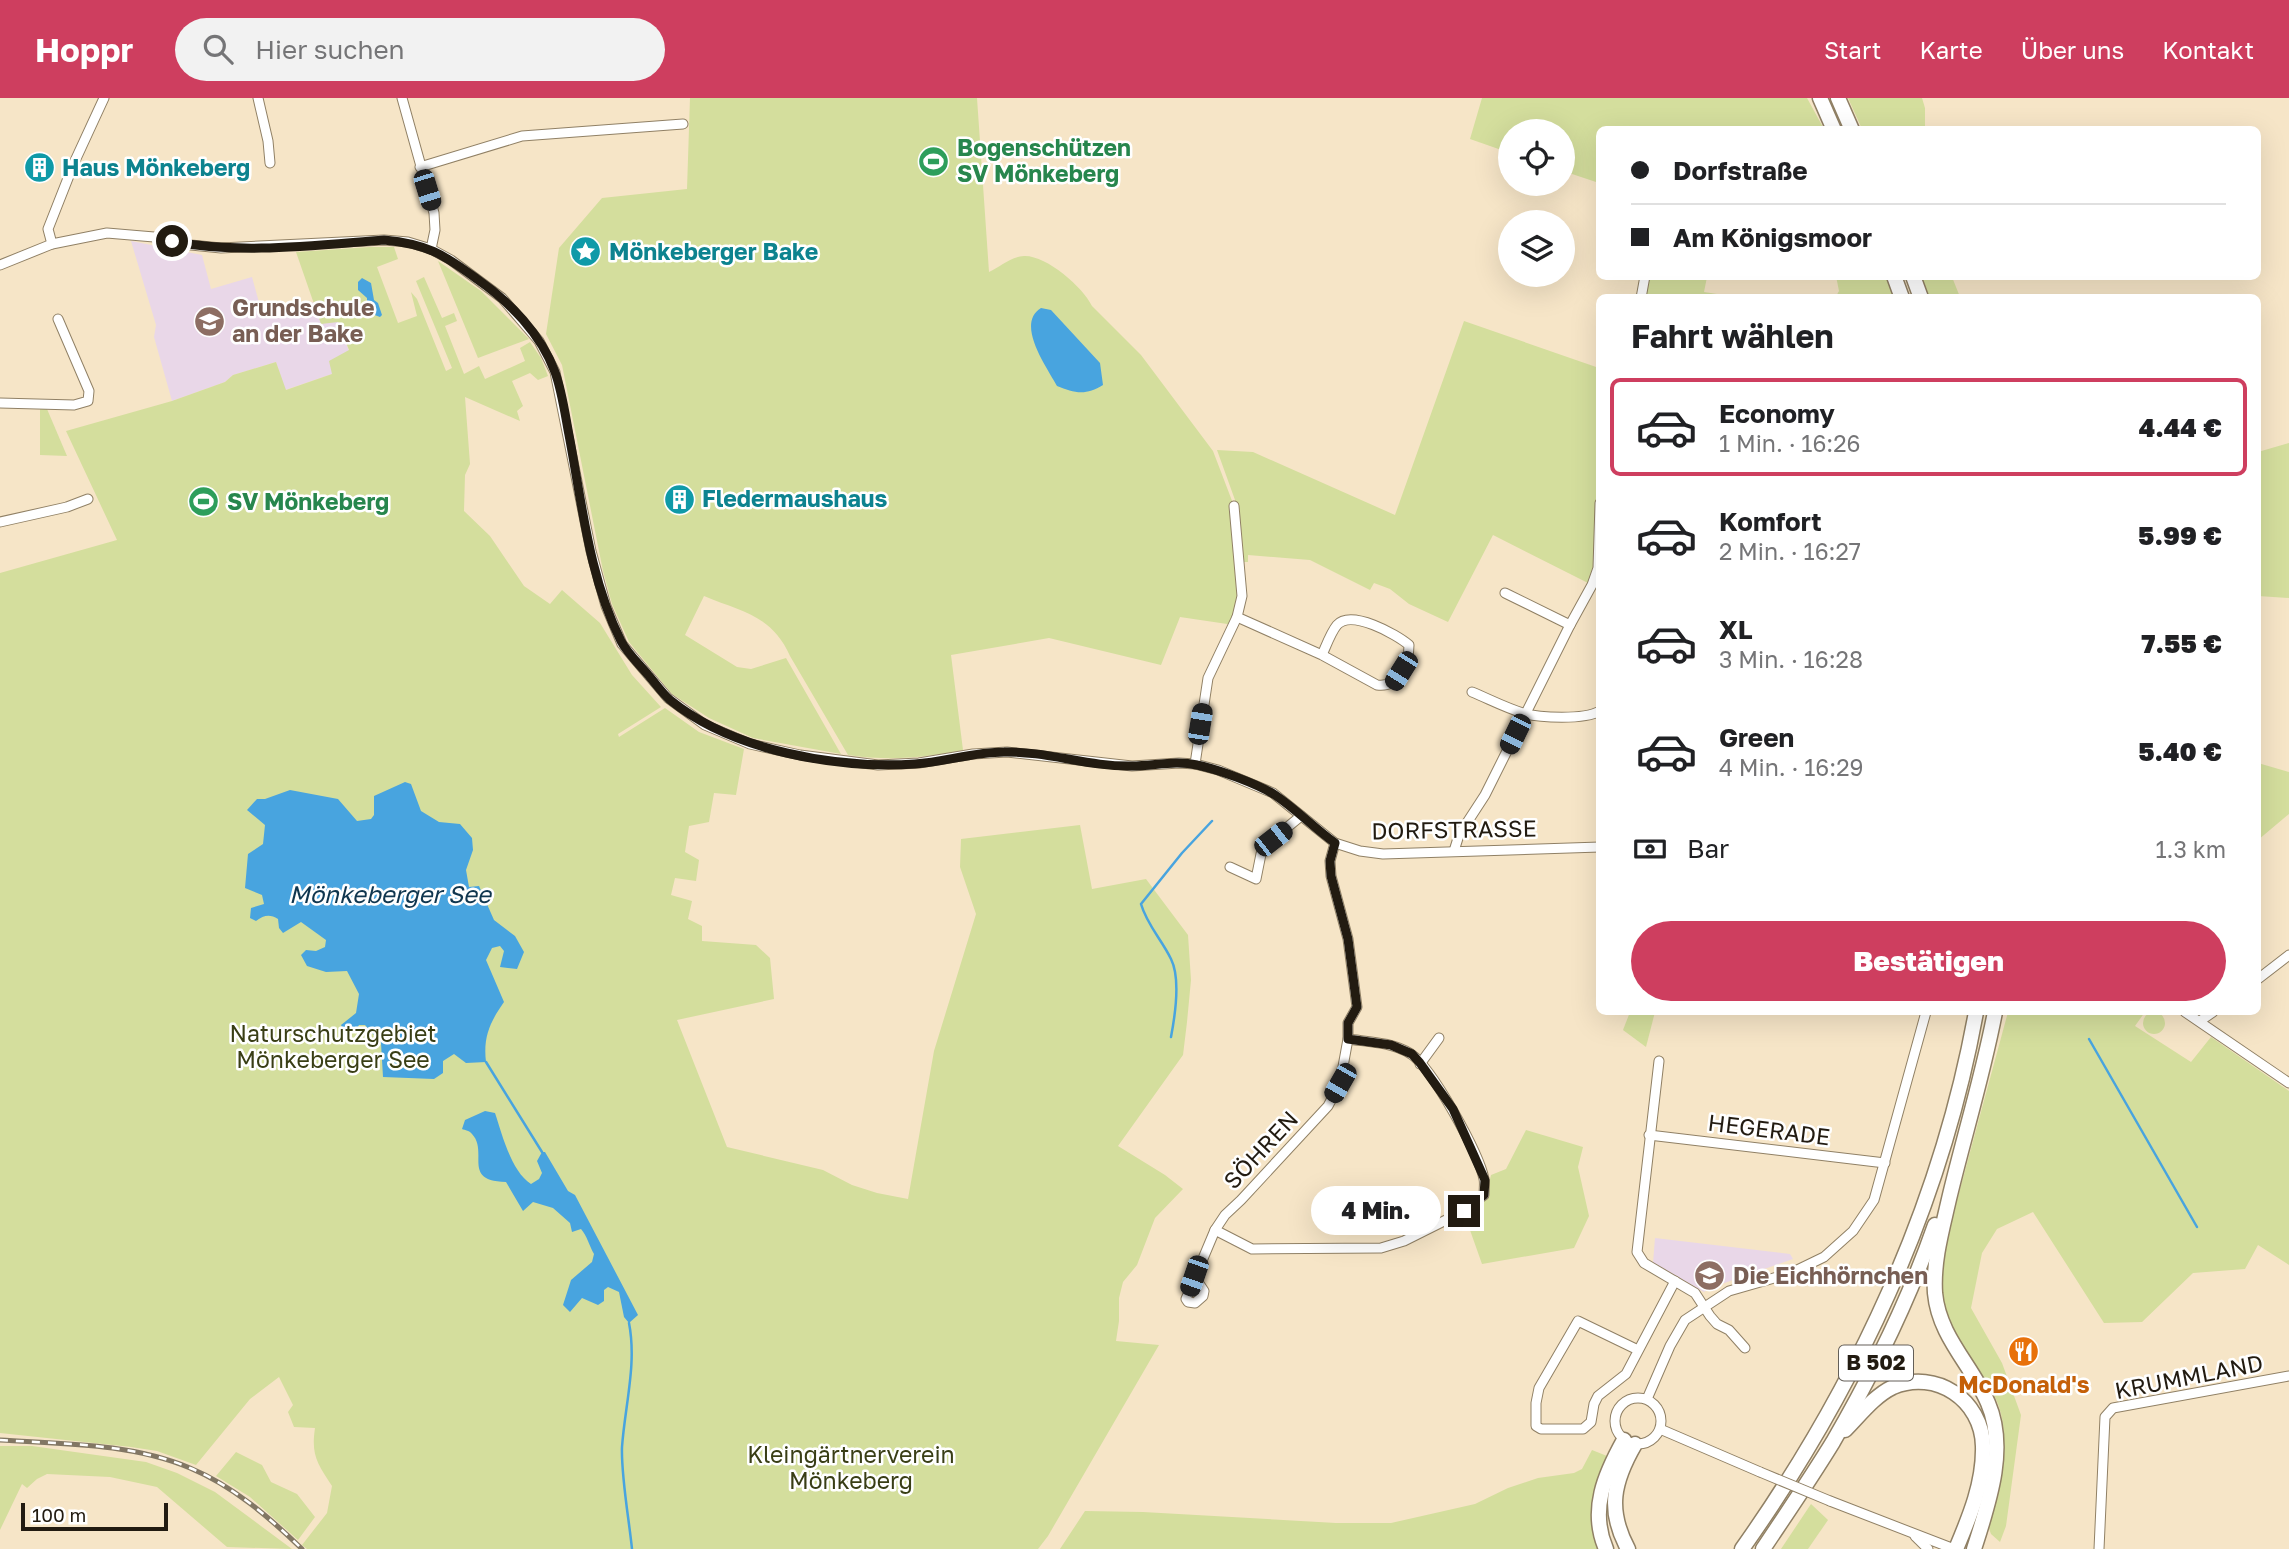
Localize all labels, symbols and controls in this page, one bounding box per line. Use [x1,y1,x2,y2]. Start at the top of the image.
search box [175,18,665,81]
text: Hoppr [35,30,133,69]
icon: search [199,30,237,68]
text: Hier suchen [255,34,405,65]
text: Start [1824,35,1881,64]
text: Karte [1919,35,1983,64]
text: Über uns [2021,35,2124,64]
text: Kontakt [2162,35,2254,64]
map controls [1498,119,1575,287]
button: locate [1498,119,1575,196]
place label: Bogenschützen SV Mönkeberg [957,133,1131,187]
sports icon: Bogenschützen SV Mönkeberg [917,144,951,178]
building icon: Haus Mönkeberg [22,151,56,185]
place label: Haus Mönkeberg [62,153,250,181]
text: Dorfstraße [1673,155,1808,186]
car [411,167,444,213]
button: layers [1498,210,1575,287]
text: Am Königsmoor [1673,222,1872,253]
route start [156,225,188,257]
place icon: Mönkeberger Bake [569,235,603,269]
place label: Mönkeberger Bake [609,237,818,265]
place label: Grundschule an der Bake [232,293,375,347]
school or university icon: Grundschule an der Bake [192,304,226,338]
text: Fahrt wählen [1631,317,1834,355]
icon: car [1635,396,1698,459]
text: Economy [1719,398,1835,429]
text: 4.44 € [2139,412,2222,443]
text: 1 Min. · 16:26 [1719,429,1861,457]
building icon: Fledermaushaus [662,482,696,516]
place label: Fledermaushaus [702,484,888,512]
sports icon: SV Mönkeberg [187,485,221,519]
place label: SV Mönkeberg [227,487,389,515]
icon: car [1635,504,1698,567]
text: Komfort [1719,506,1822,537]
text: 5.99 € [2138,520,2222,551]
text: 2 Min. · 16:27 [1719,537,1861,565]
icon: car [1635,612,1698,675]
text: XL [1719,614,1753,645]
text: 7.55 € [2141,628,2222,659]
text: 3 Min. · 16:28 [1719,645,1863,673]
car [1381,648,1422,694]
car [1187,702,1214,746]
car [1497,711,1534,757]
icon: car [1635,720,1698,783]
text: Green [1719,722,1794,753]
text: 5.40 € [2138,736,2222,767]
text: 4 Min. · 16:29 [1719,753,1863,781]
street label: DORFSTRASSE [1371,814,1537,844]
car [1250,818,1297,860]
icon: cash [1631,830,1669,868]
text: Bar [1687,833,1729,864]
text: 1.3 km [2155,835,2226,863]
water label: Mönkeberger See [289,879,493,909]
button: Bestätigen [1631,921,2226,1001]
park label: Naturschutzgebiet Mönkeberger See [230,1019,436,1073]
car [1321,1060,1360,1106]
street label: SÖHREN [1217,1105,1303,1194]
street label: HEGERADE [1706,1108,1832,1150]
callout: 4 Min. [1310,1186,1440,1236]
route end [1448,1195,1480,1227]
text: 4 Min. [1341,1196,1411,1224]
car [1178,1253,1211,1299]
school or university icon: Die Eichhörnchen [1693,1259,1727,1293]
place label: Die Eichhörnchen [1733,1261,1928,1289]
restaurant icon: McDonald's [2007,1334,2041,1368]
road number: B 502 [1839,1346,1913,1380]
street label: KRUMMLAND [2112,1348,2265,1404]
place label: McDonald's [1958,1370,2090,1398]
park label: Kleingärtnerverein Mönkeberg [747,1440,955,1494]
scale bar [21,1500,168,1532]
text: 100 m [32,1503,86,1526]

